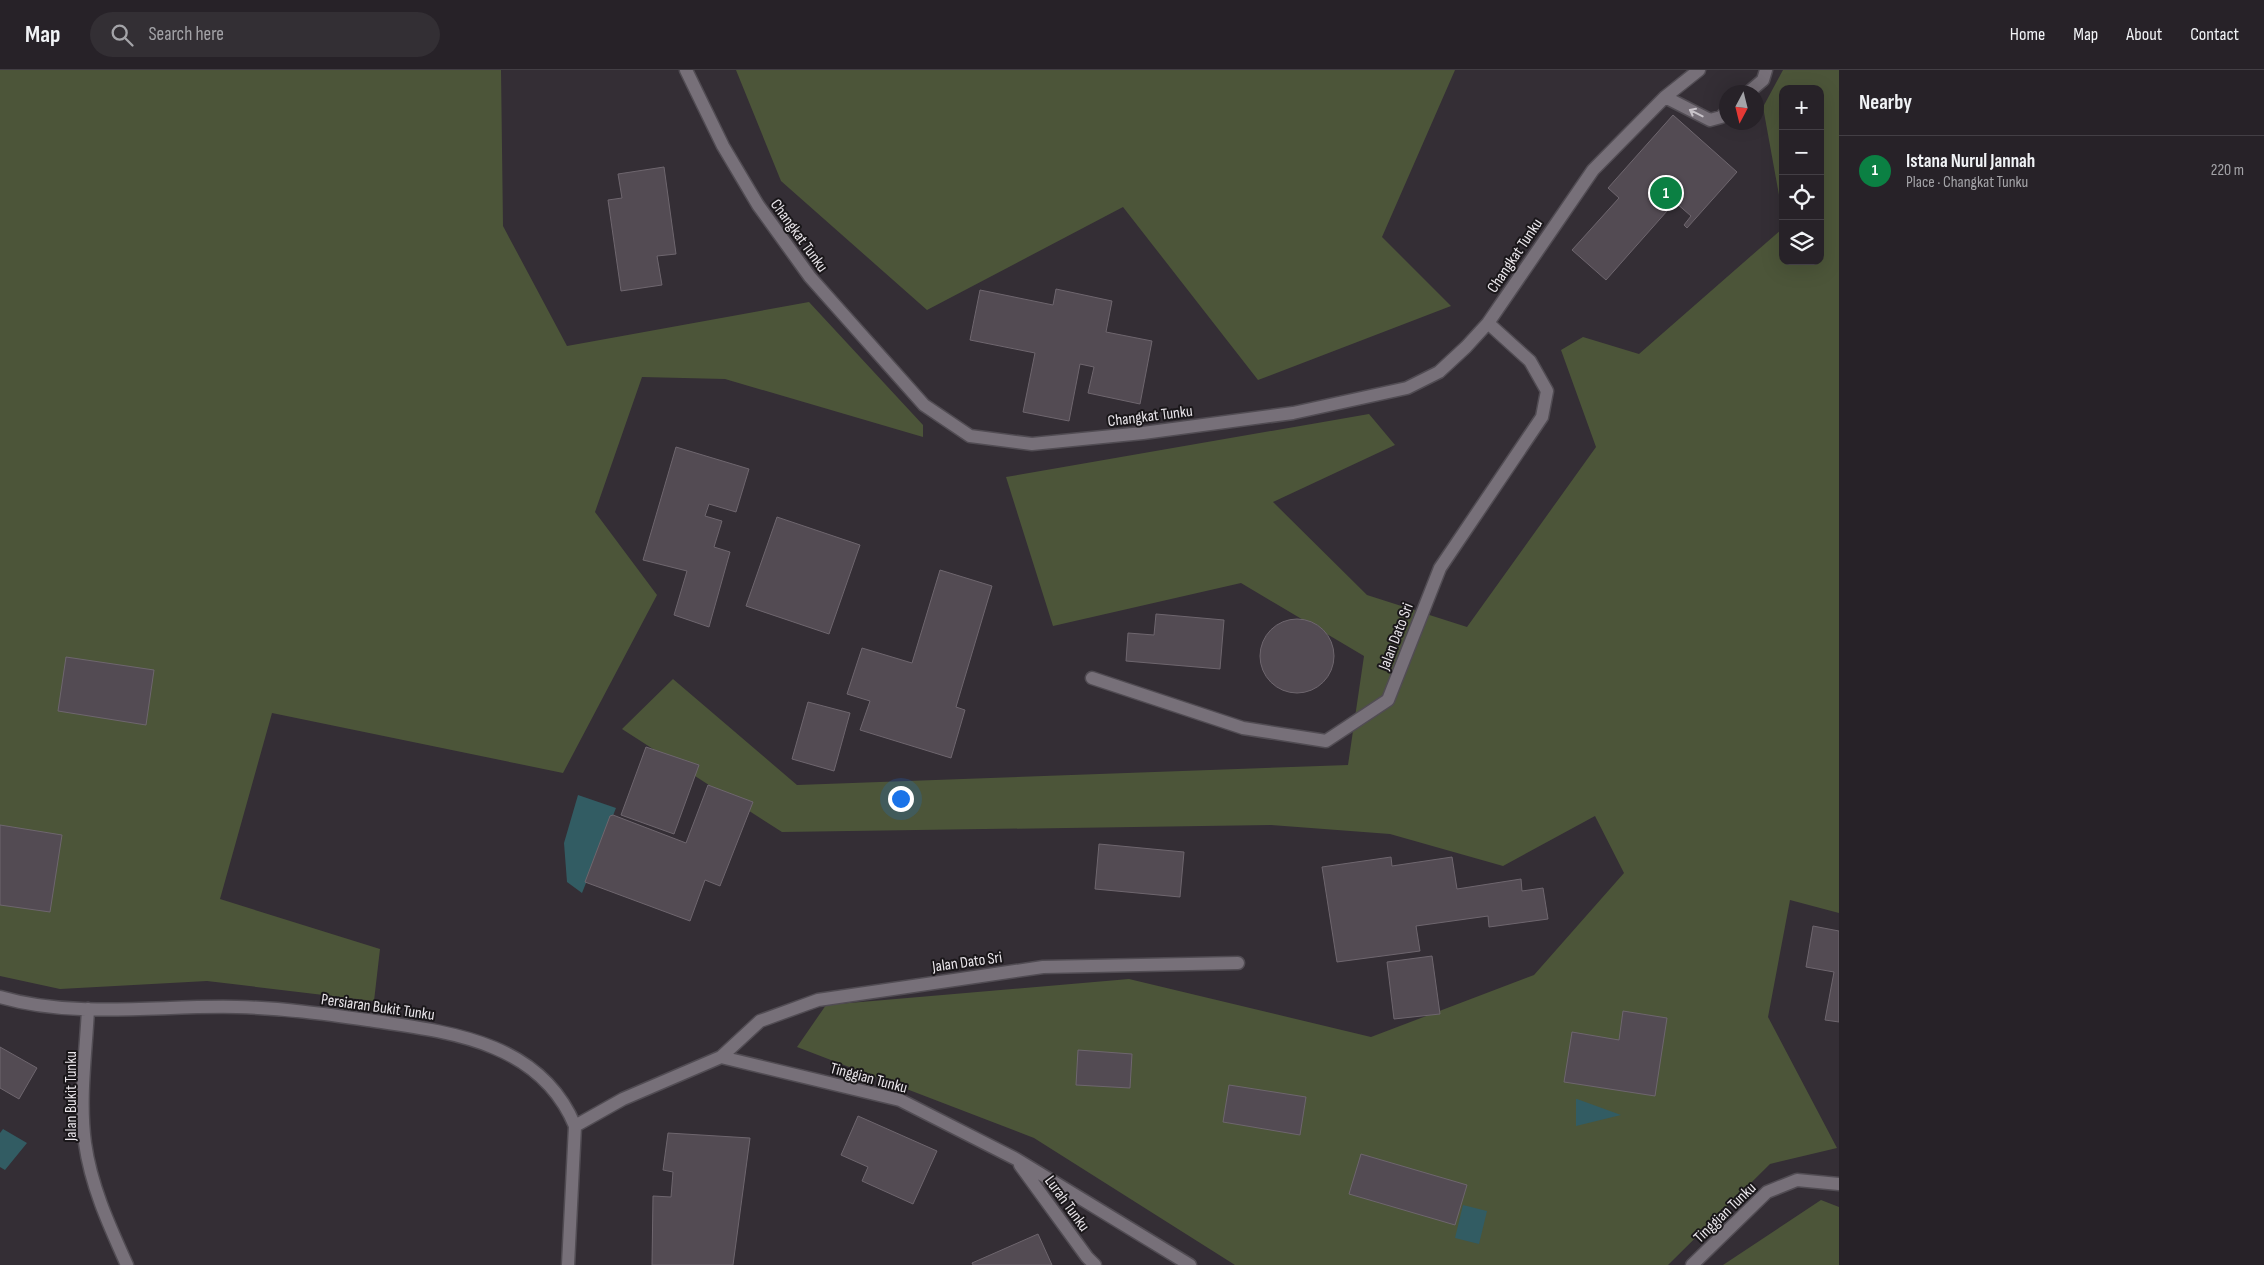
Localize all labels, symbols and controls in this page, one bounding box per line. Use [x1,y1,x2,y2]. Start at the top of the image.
search box [90,12,440,57]
text: Map [25,20,60,49]
icon: search [108,21,136,49]
text: Search here [148,23,224,46]
text: Home [2010,24,2045,45]
text: Map [2073,24,2098,45]
text: About [2126,24,2162,45]
text: Contact [2190,24,2239,45]
north arrow [1719,85,1764,130]
map controls [1779,85,1824,265]
button: + [1779,85,1824,130]
text: Nearby [1859,90,1912,115]
one-way arrow [1689,108,1704,117]
button: − [1779,130,1824,175]
text: Istana Nurul Jannah [1906,150,2035,173]
text: 1 [1872,161,1878,180]
text: 220 m [2211,161,2244,180]
text: Place · Changkat Tunku [1906,173,2028,192]
pin: 1 [1650,174,1682,212]
button: locate [1779,175,1824,220]
street label: Changkat Tunku [766,196,832,276]
street label: Changkat Tunku [1483,215,1547,297]
button: layers [1779,220,1824,265]
street label: Changkat Tunku [1107,402,1194,431]
street label: Jalan Dato Sri [1375,600,1418,674]
your location [888,786,914,812]
street label: Jalan Dato Sri [930,948,1003,977]
street label: Persiaran Bukit Tunku [320,990,436,1025]
street label: Jalan Bukit Tunku [62,1051,81,1142]
street label: Tinggian Tunku [828,1059,909,1098]
street label: Lurah Tunku [1040,1172,1093,1235]
street label: Tinggian Tunku [1690,1179,1760,1247]

